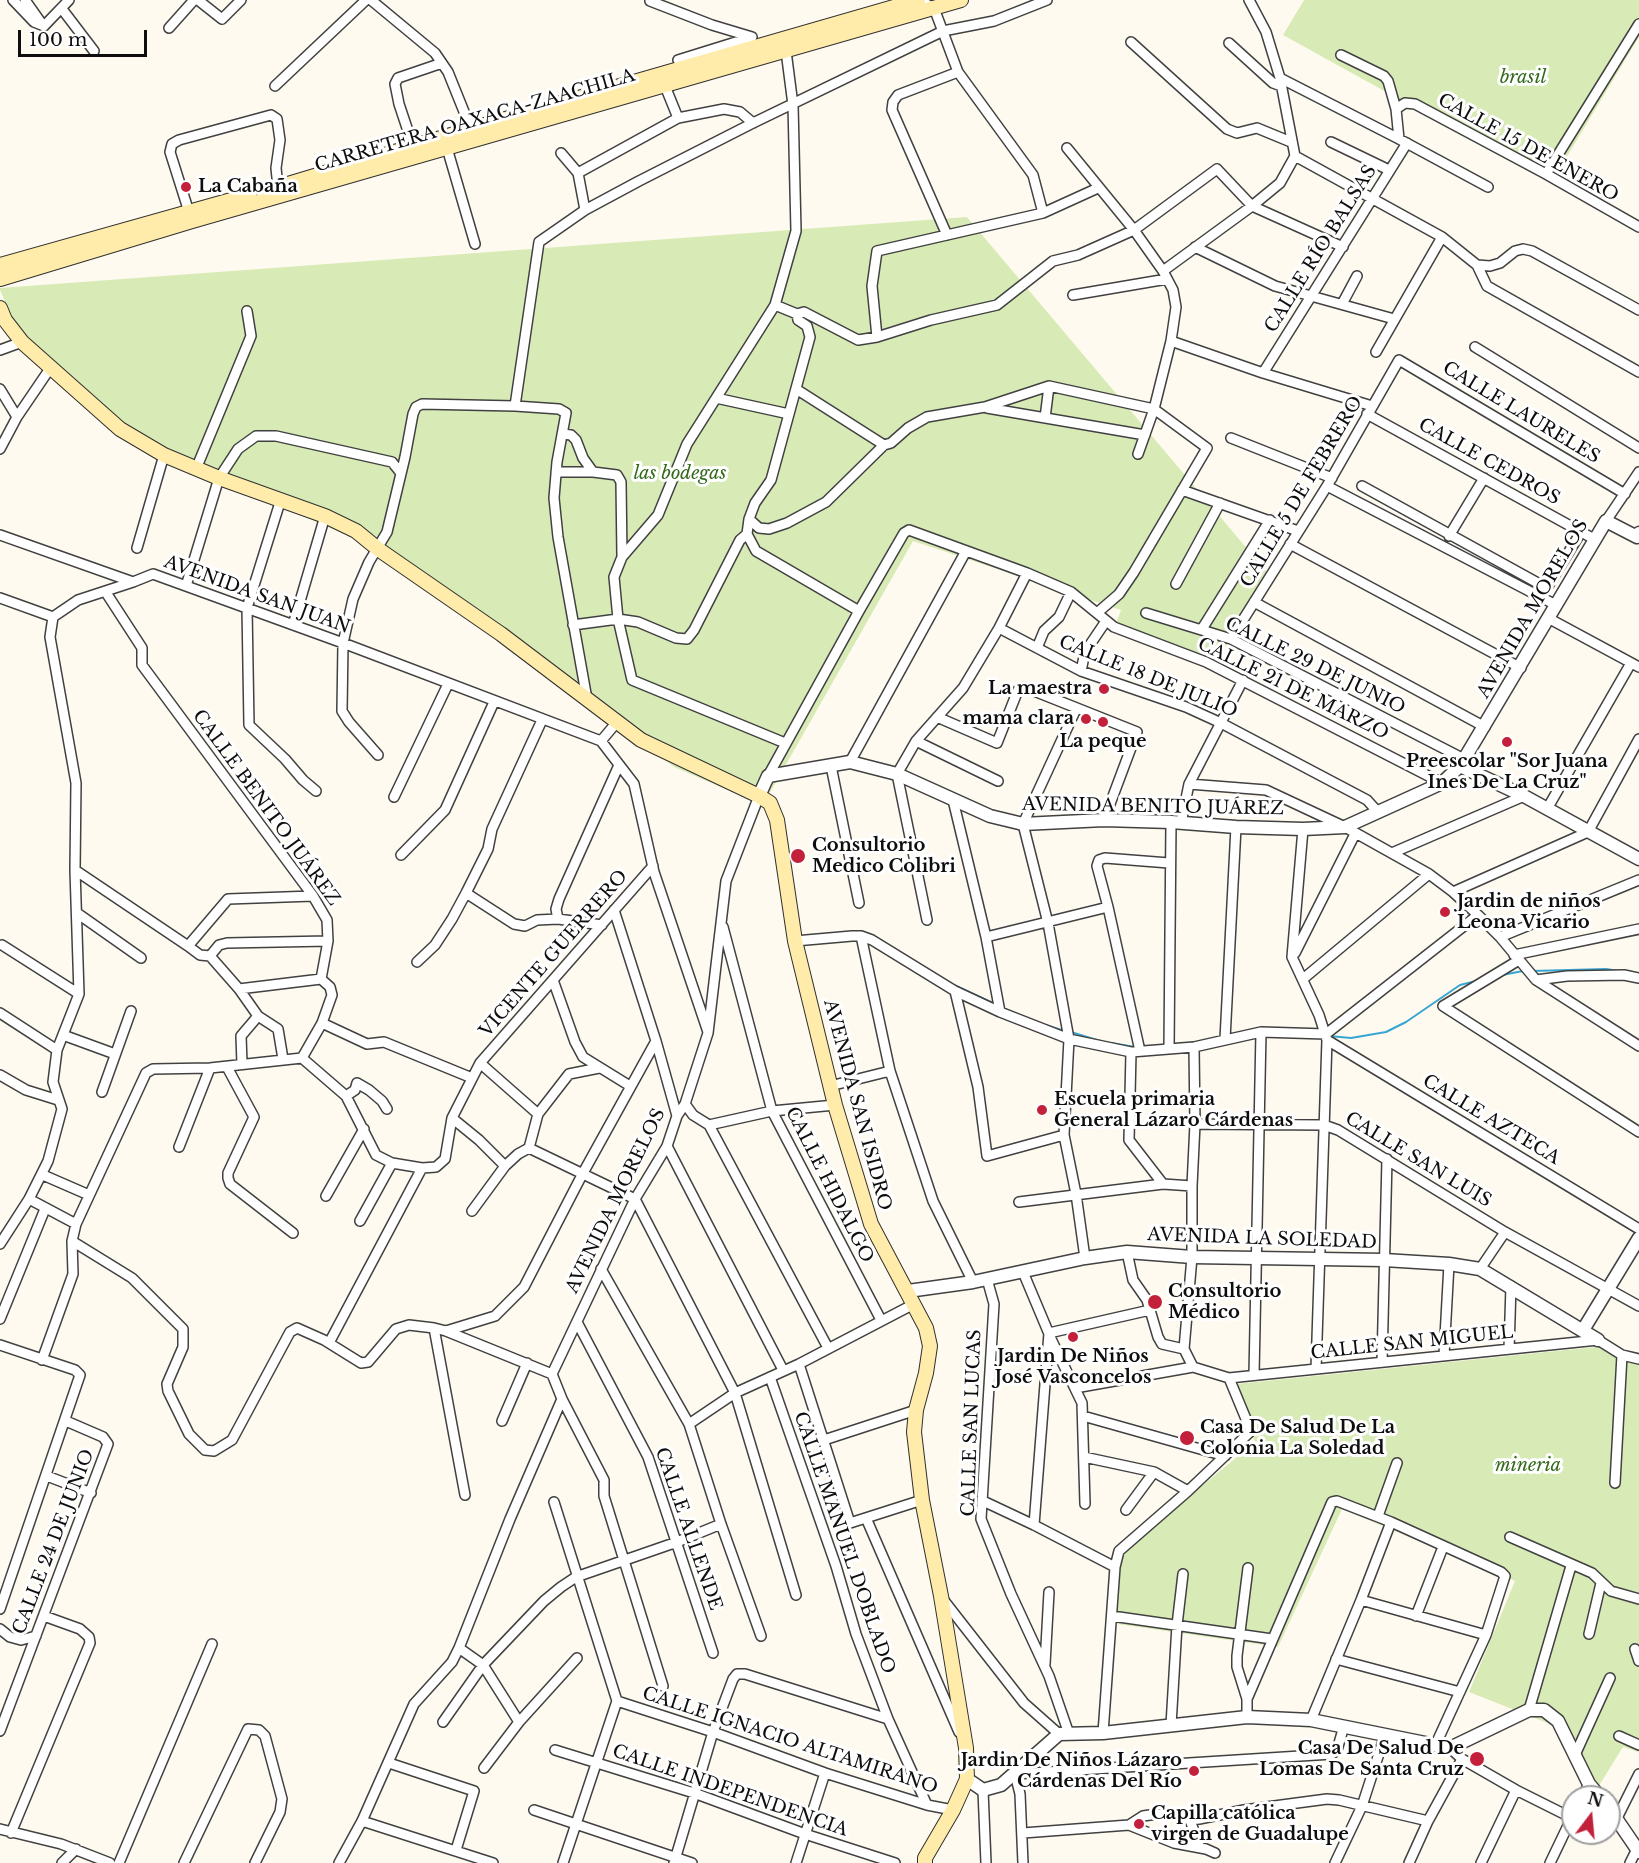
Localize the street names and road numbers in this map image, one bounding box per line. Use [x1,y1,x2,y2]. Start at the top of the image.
street label: CARRETERA OAXACA-ZAACHILA [312,65,638,177]
street label: CALLE 15 DE ENERO [1434,89,1622,207]
street label: CALLE RÍO BALSAS [1261,161,1381,337]
street label: CALLE LAURELES [1438,358,1604,468]
street label: CALLE 5 DE FEBRERO [1236,393,1368,591]
street label: CALLE CEDROS [1414,414,1564,510]
street label: AVENIDA MORELOS [1473,516,1593,702]
street label: AVENIDA SAN JUAN [161,551,353,639]
street label: CALLE 29 DE JUNIO [1221,613,1409,719]
street label: CALLE 18 DE JULIO [1056,631,1240,723]
street label: CALLE 21 DE MARZO [1194,633,1392,745]
street label: CALLE BENITO JUÁREZ [188,706,344,910]
street label: AVENIDA BENITO JUÁREZ [1022,794,1284,820]
street label: VICENTE GUERRERO [476,866,632,1042]
street label: AVENIDA SAN ISIDRO [818,997,896,1213]
street label: CALLE AZTECA [1418,1070,1564,1170]
street label: CALLE HIDALGO [780,1103,878,1267]
street label: AVENIDA MORELOS [562,1105,670,1297]
street label: CALLE SAN LUIS [1341,1108,1495,1212]
street label: AVENIDA LA SOLEDAD [1147,1224,1377,1254]
street label: CALLE SAN MIGUEL [1310,1322,1514,1364]
street label: CALLE SAN LUCAS [958,1329,986,1517]
street label: CALLE MANUEL DOBLADO [789,1409,899,1677]
street label: CALLE ALLENDE [650,1445,726,1613]
street label: CALLE 24 DE JUNIO [9,1446,99,1638]
street label: CALLE IGNACIO ALTAMIRANO [640,1683,940,1799]
street label: CALLE INDEPENDENCIA [610,1741,850,1841]

